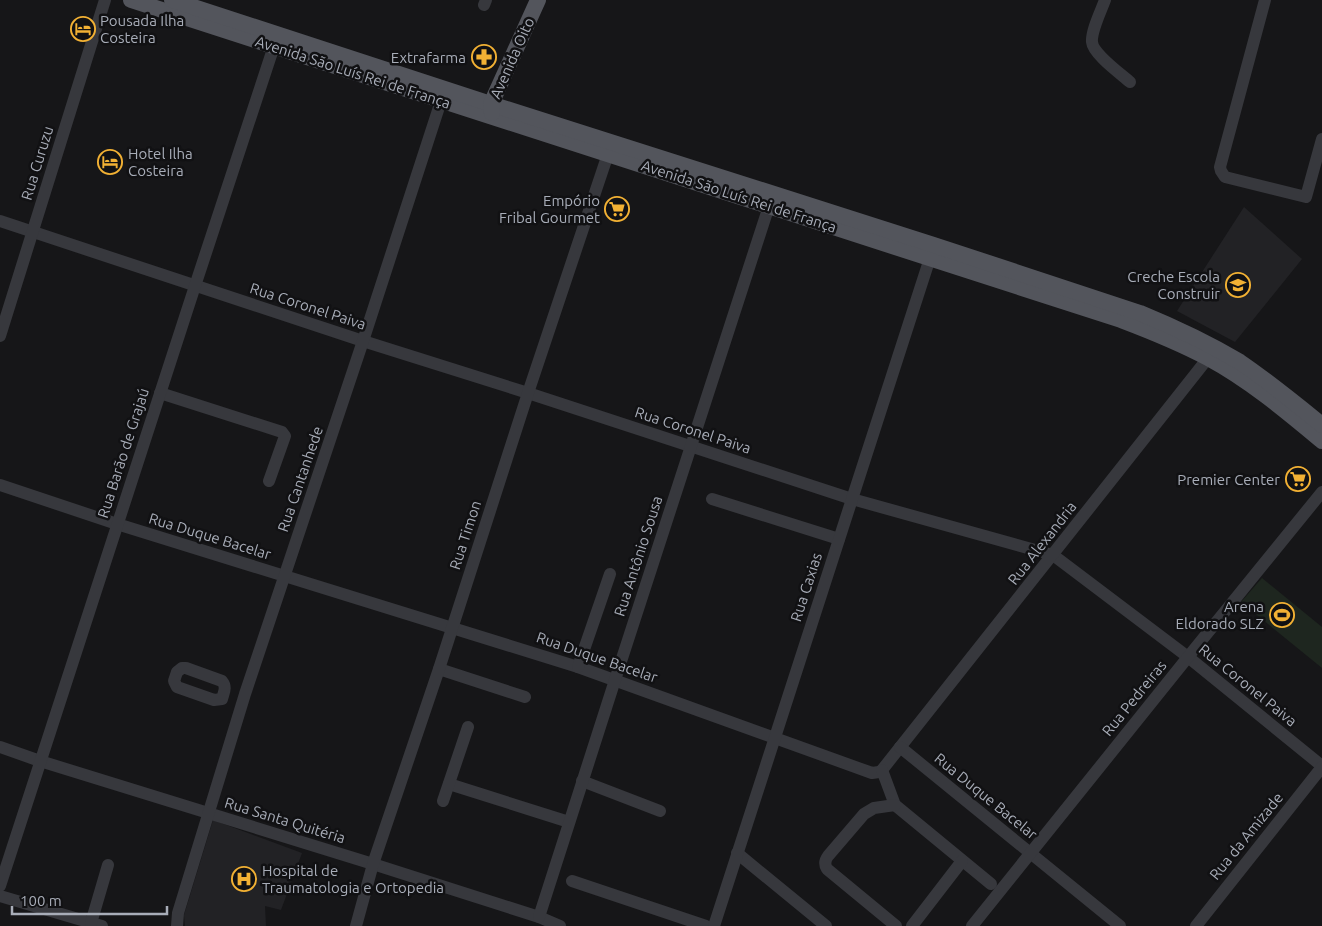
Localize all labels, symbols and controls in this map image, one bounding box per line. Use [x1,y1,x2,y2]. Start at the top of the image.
place label: Pousada Ilha Costeira [100,12,184,46]
street label: Avenida Oito [487,15,537,101]
hotel icon: Pousada Ilha Costeira [70,16,96,42]
street label: Avenida São Luís Rei de França [253,32,453,112]
pharmacy icon: Extrafarma [471,44,497,70]
place label: Extrafarma [391,49,466,66]
street label: Rua Curuzu [18,124,56,202]
place label: Hotel Ilha Costeira [128,145,193,179]
hotel icon: Hotel Ilha Costeira [97,149,123,175]
street label: Avenida São Luís Rei de França [639,156,839,236]
place label: Empório Fribal Gourmet [499,192,600,226]
supermarket icon: Empório Fribal Gourmet [604,196,630,222]
place label: Creche Escola Construir [1127,268,1220,302]
school or university icon: Creche Escola Construir [1225,272,1251,298]
street label: Rua Coronel Paiva [248,279,368,333]
street label: Rua Barão de Grajaú [94,386,152,520]
street label: Rua Coronel Paiva [633,403,753,457]
street label: Rua Cantanhede [274,424,326,534]
supermarket icon: Premier Center [1285,466,1311,492]
place label: Premier Center [1177,471,1280,488]
street label: Rua Antônio Sousa [610,494,666,618]
street label: Rua Timon [446,498,484,572]
street label: Rua Alexandria [1004,498,1080,588]
street label: Rua Duque Bacelar [147,509,274,563]
street label: Rua Caxias [787,550,825,624]
place label: Arena Eldorado SLZ [1176,598,1264,632]
sports icon: Arena Eldorado SLZ [1269,602,1295,628]
street label: Rua Duque Bacelar [534,628,660,686]
street label: Rua Coronel Paiva [1196,640,1300,730]
street label: Rua Pedreiras [1098,657,1170,739]
street label: Rua Duque Bacelar [931,749,1041,843]
street label: Rua da Amizade [1206,789,1286,883]
street label: Rua Santa Quitéria [223,794,347,846]
place label: Hospital de Traumatologia e Ortopedia [262,862,444,896]
hospital icon: Hospital de Traumatologia e Ortopedia [231,866,257,892]
scale bar [12,884,168,916]
text: 100 m [20,892,62,909]

